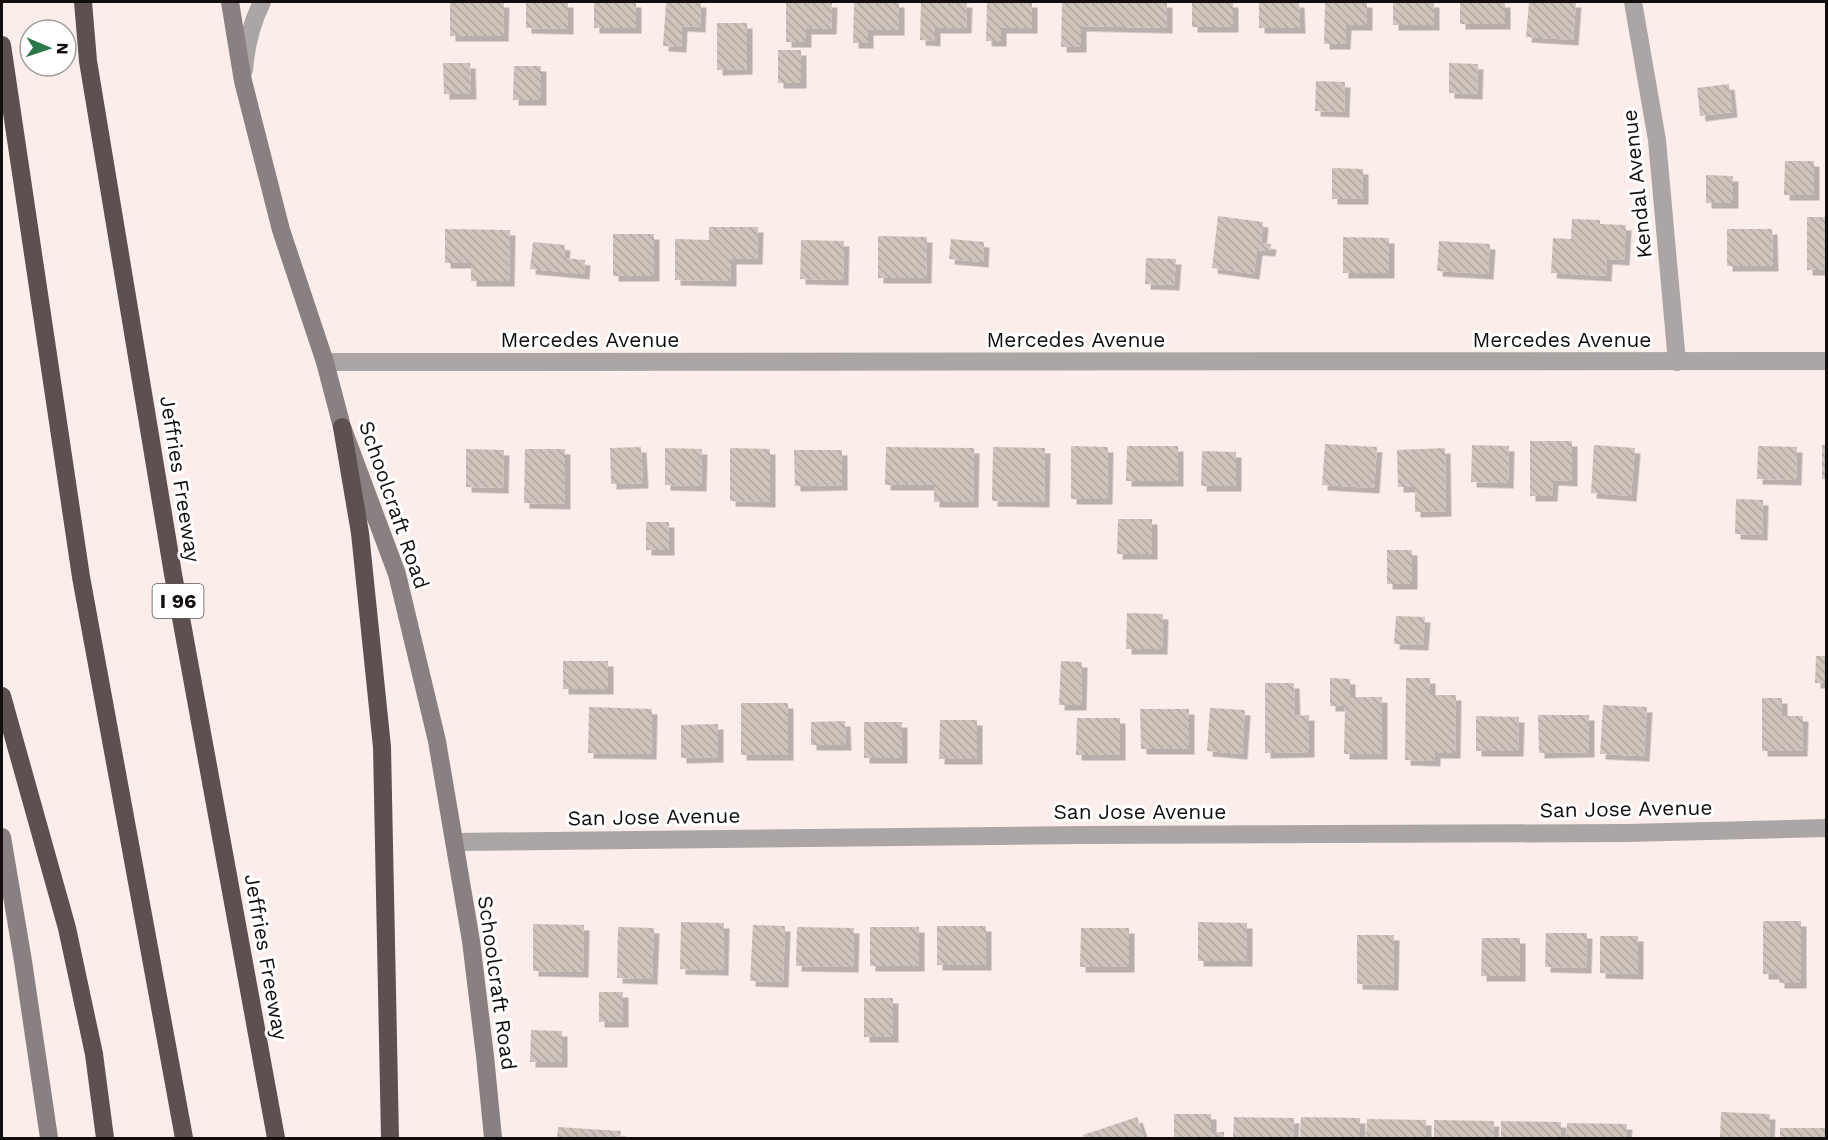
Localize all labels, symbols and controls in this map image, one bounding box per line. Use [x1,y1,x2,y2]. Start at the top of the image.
north arrow [18,18,78,78]
text: N [53,42,72,55]
street label: Kendal Avenue [1616,108,1657,260]
street label: Mercedes Avenue [501,327,679,352]
street label: Mercedes Avenue [987,327,1165,352]
street label: Mercedes Avenue [1473,327,1651,352]
street label: Jeffries Freeway [155,394,206,564]
street label: Schoolcraft Road [354,418,435,592]
road number: I 96 [152,584,204,618]
street label: San Jose Avenue [1539,794,1713,823]
street label: San Jose Avenue [1054,799,1226,824]
street label: San Jose Avenue [567,802,741,831]
street label: Jeffries Freeway [240,872,293,1042]
street label: Schoolcraft Road [473,894,522,1072]

